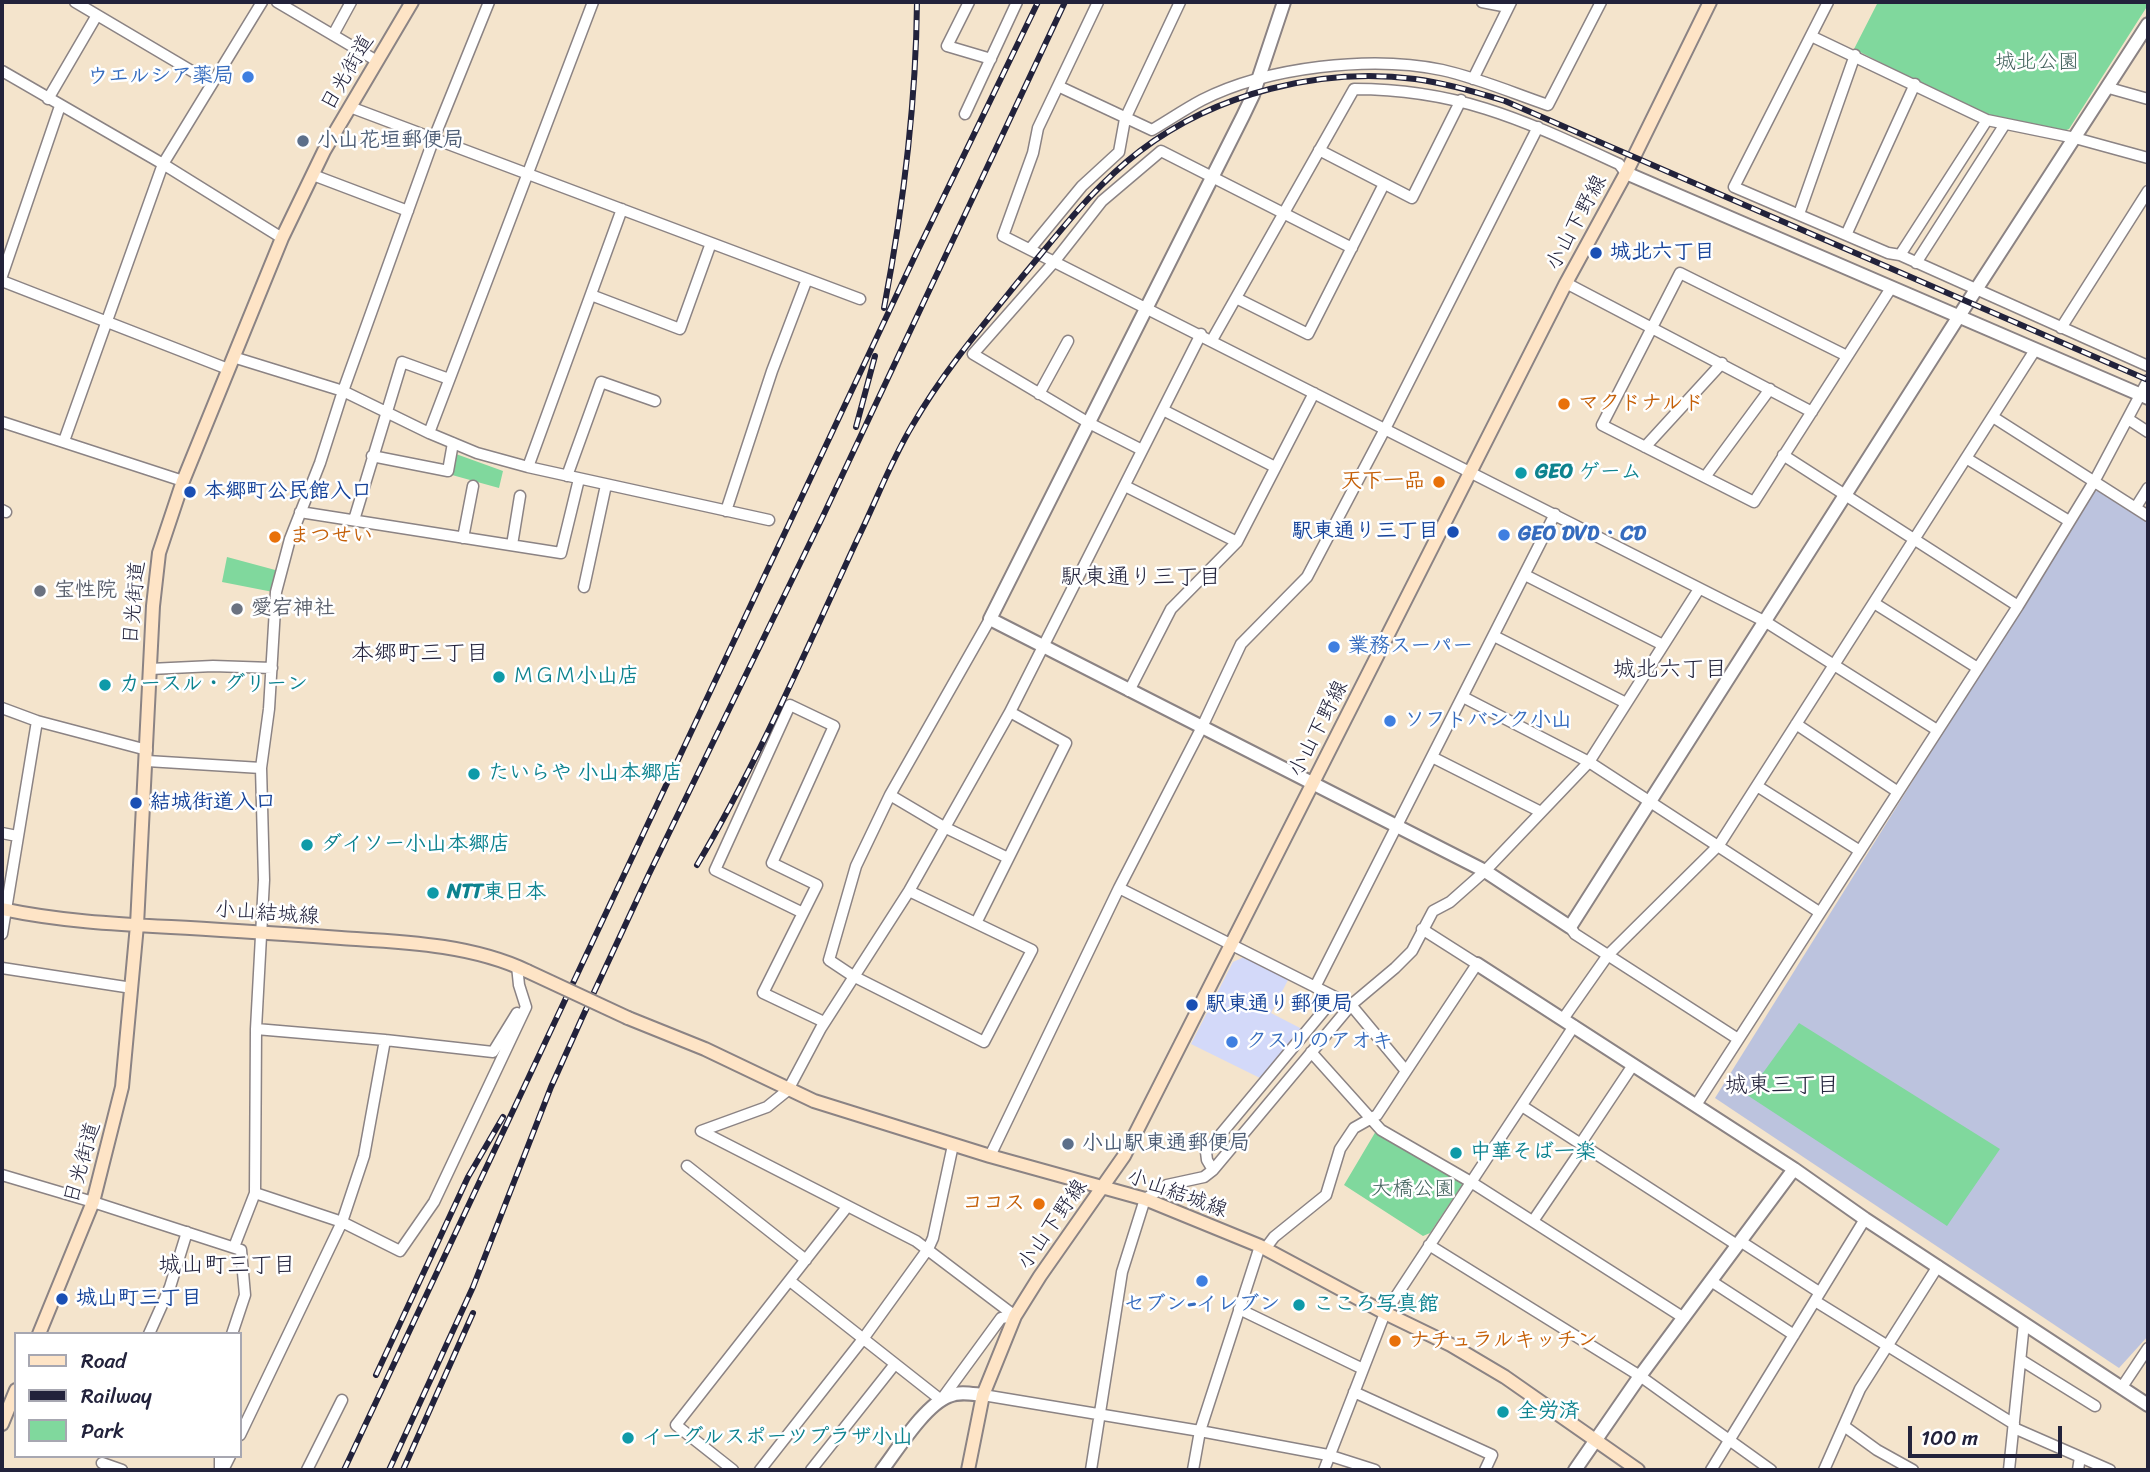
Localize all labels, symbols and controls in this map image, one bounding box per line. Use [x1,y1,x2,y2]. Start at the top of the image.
street label: 日光街道 [316,30,380,116]
park label: 城北公園 [1995,50,2079,76]
place label: ウエルシア薬局 [87,64,234,90]
marker: ウエルシア薬局 [240,69,256,85]
place label: 小山花垣郵便局 [317,128,464,154]
marker: 小山花垣郵便局 [295,133,311,149]
street label: 小山下野線 [1541,171,1613,275]
place label: 城北六丁目 [1610,240,1715,266]
marker: 城北六丁目 [1588,245,1604,261]
place label: マクドナルド [1578,391,1704,417]
marker: マクドナルド [1556,396,1572,412]
place label: GEO ゲーム [1535,460,1642,486]
marker: GEO ゲーム [1513,465,1529,481]
place label: 天下一品 [1341,469,1425,495]
marker: 天下一品 [1431,474,1447,490]
place label: 本郷町公民館入口 [204,479,372,505]
marker: 本郷町公民館入口 [182,484,198,500]
place label: 駅東通り三丁目 [1292,519,1439,545]
place label: GEO DVD・CD [1518,522,1646,548]
place label: まつせい [289,524,373,550]
marker: 駅東通り三丁目 [1445,524,1461,540]
marker: GEO DVD・CD [1496,527,1512,543]
marker: まつせい [267,529,283,545]
street label: 日光街道 [119,560,151,646]
district label: 駅東通り三丁目 [1061,564,1221,592]
place label: 宝性院 [54,578,117,604]
marker: 宝性院 [32,583,48,599]
place label: 愛宕神社 [251,596,335,622]
marker: 愛宕神社 [229,601,245,617]
place label: 業務スーパー [1348,634,1473,660]
marker: 業務スーパー [1326,639,1342,655]
district label: 本郷町三丁目 [351,640,489,668]
district label: 城北六丁目 [1613,656,1727,684]
place label: ＭＧＭ小山店 [513,664,639,690]
marker: ＭＧＭ小山店 [491,669,507,685]
place label: カースル・グリーン [119,672,308,698]
marker: カースル・グリーン [97,677,113,693]
street label: 小山下野線 [1284,677,1354,781]
place label: ソフトバンク小山 [1404,708,1572,734]
marker: ソフトバンク小山 [1382,713,1398,729]
place label: たいらや 小山本郷店 [488,761,682,787]
marker: たいらや 小山本郷店 [466,766,482,782]
place label: 結城街道入口 [150,790,276,816]
marker: 結城街道入口 [128,795,144,811]
place label: ダイソー小山本郷店 [321,832,510,858]
marker: ダイソー小山本郷店 [299,837,315,853]
place label: NTT東日本 [447,880,546,906]
marker: NTT東日本 [425,885,441,901]
street label: 小山結城線 [214,898,320,930]
place label: 駅東通り郵便局 [1206,992,1353,1018]
marker: 駅東通り郵便局 [1184,997,1200,1013]
place label: クスリのアオキ [1246,1029,1393,1055]
marker: クスリのアオキ [1224,1034,1240,1050]
district label: 城東三丁目 [1725,1072,1839,1100]
street label: 日光街道 [59,1119,107,1207]
place label: 小山駅東通郵便局 [1082,1131,1250,1157]
marker: 小山駅東通郵便局 [1060,1136,1076,1152]
place label: 中華そば一楽 [1470,1140,1596,1166]
marker: 中華そば一楽 [1448,1145,1464,1161]
street label: 小山結城線 [1123,1164,1231,1224]
street label: 小山下野線 [1013,1175,1093,1275]
park label: 大橋公園 [1371,1177,1455,1203]
place label: ココス [962,1191,1025,1217]
marker: ココス [1031,1196,1047,1212]
district label: 城山町三丁目 [158,1252,296,1280]
marker: セブン-イレブン [1194,1273,1210,1289]
place label: 城山町三丁目 [76,1286,202,1312]
marker: 城山町三丁目 [54,1291,70,1307]
place label: セブン-イレブン [1124,1292,1280,1318]
place label: こころ写真館 [1313,1292,1439,1318]
marker: こころ写真館 [1291,1297,1307,1313]
place label: ナチュラルキッチン [1409,1328,1598,1354]
legend [14,1332,242,1458]
marker: ナチュラルキッチン [1387,1333,1403,1349]
text: Road [81,1342,126,1380]
text: Railway [81,1377,152,1415]
place label: 全労済 [1517,1399,1580,1425]
marker: 全労済 [1495,1404,1511,1420]
text: Park [81,1412,124,1450]
scale bar [1912,1412,2066,1456]
text: 100 m [1921,1419,1978,1457]
place label: イーグルスポーツプラザ小山 [642,1425,913,1451]
marker: イーグルスポーツプラザ小山 [620,1430,636,1446]

